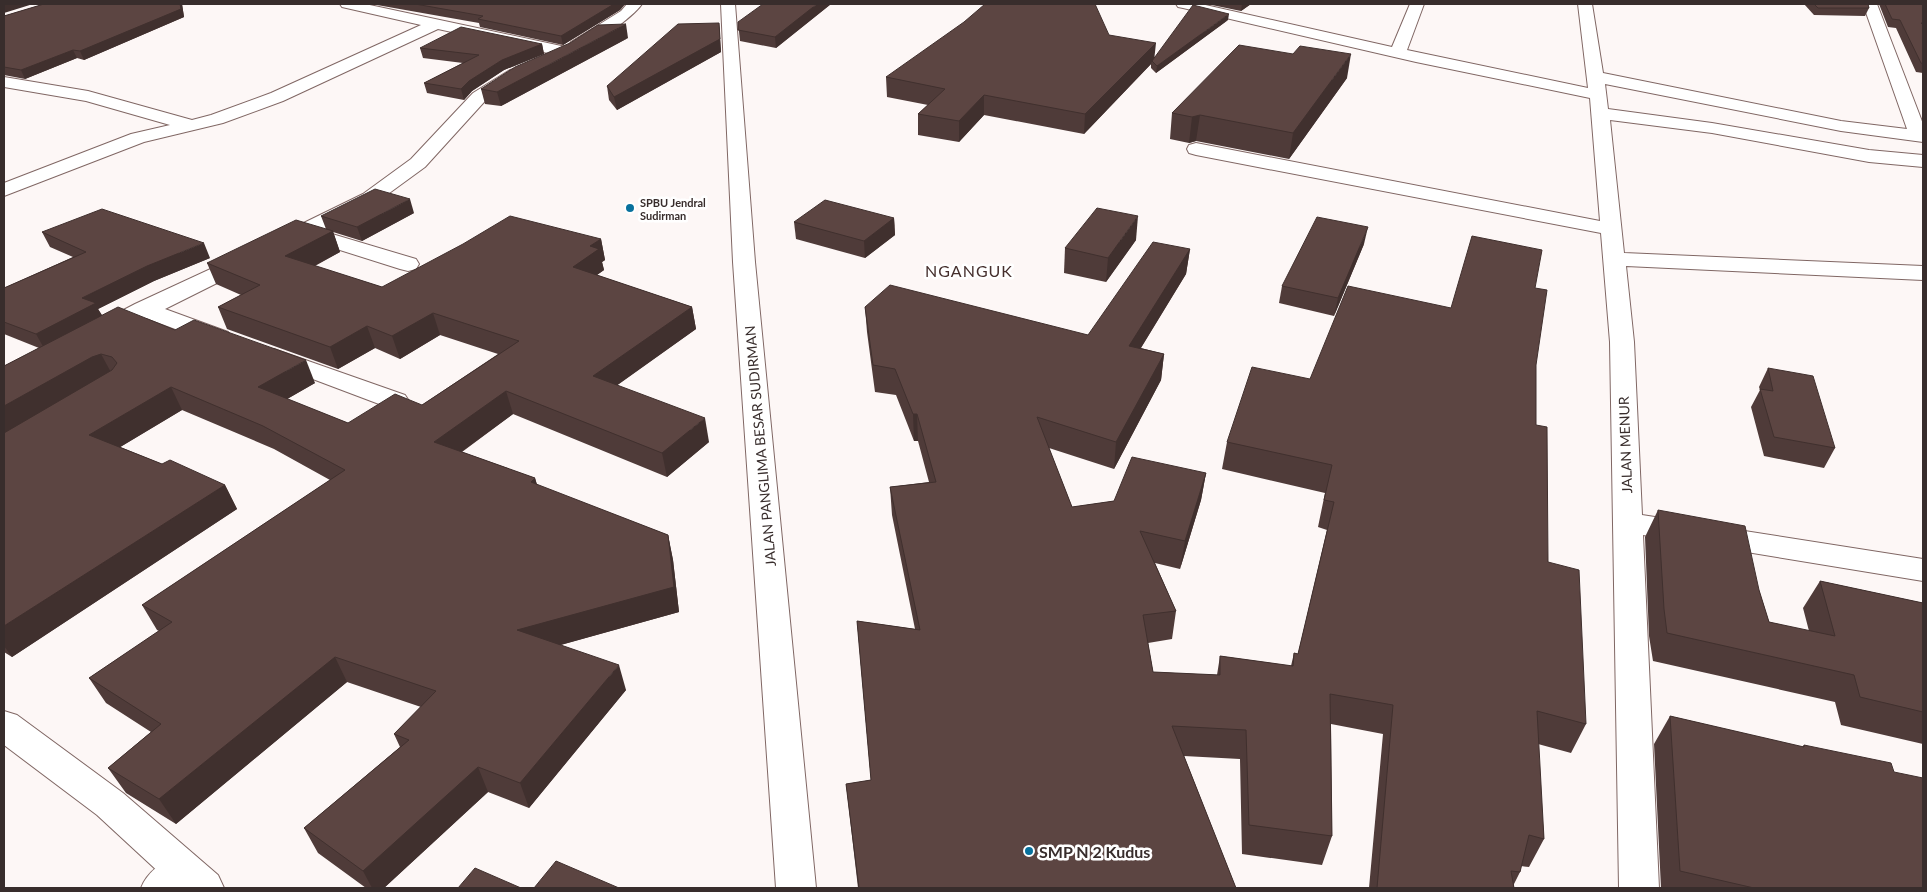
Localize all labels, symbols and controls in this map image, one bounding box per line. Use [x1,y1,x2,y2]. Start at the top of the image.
place label: SPBU Jendral Sudirman [640,196,706,222]
marker: SPBU Jendral Sudirman [624,202,636,214]
district label: NGANGUK [925,261,1013,280]
street label: JALAN PANGLIMA BESAR SUDIRMAN [741,325,779,567]
street label: JALAN MENUR [1615,396,1635,494]
place label: SMP N 2 Kudus [1039,842,1150,861]
marker: SMP N 2 Kudus [1023,845,1035,857]

